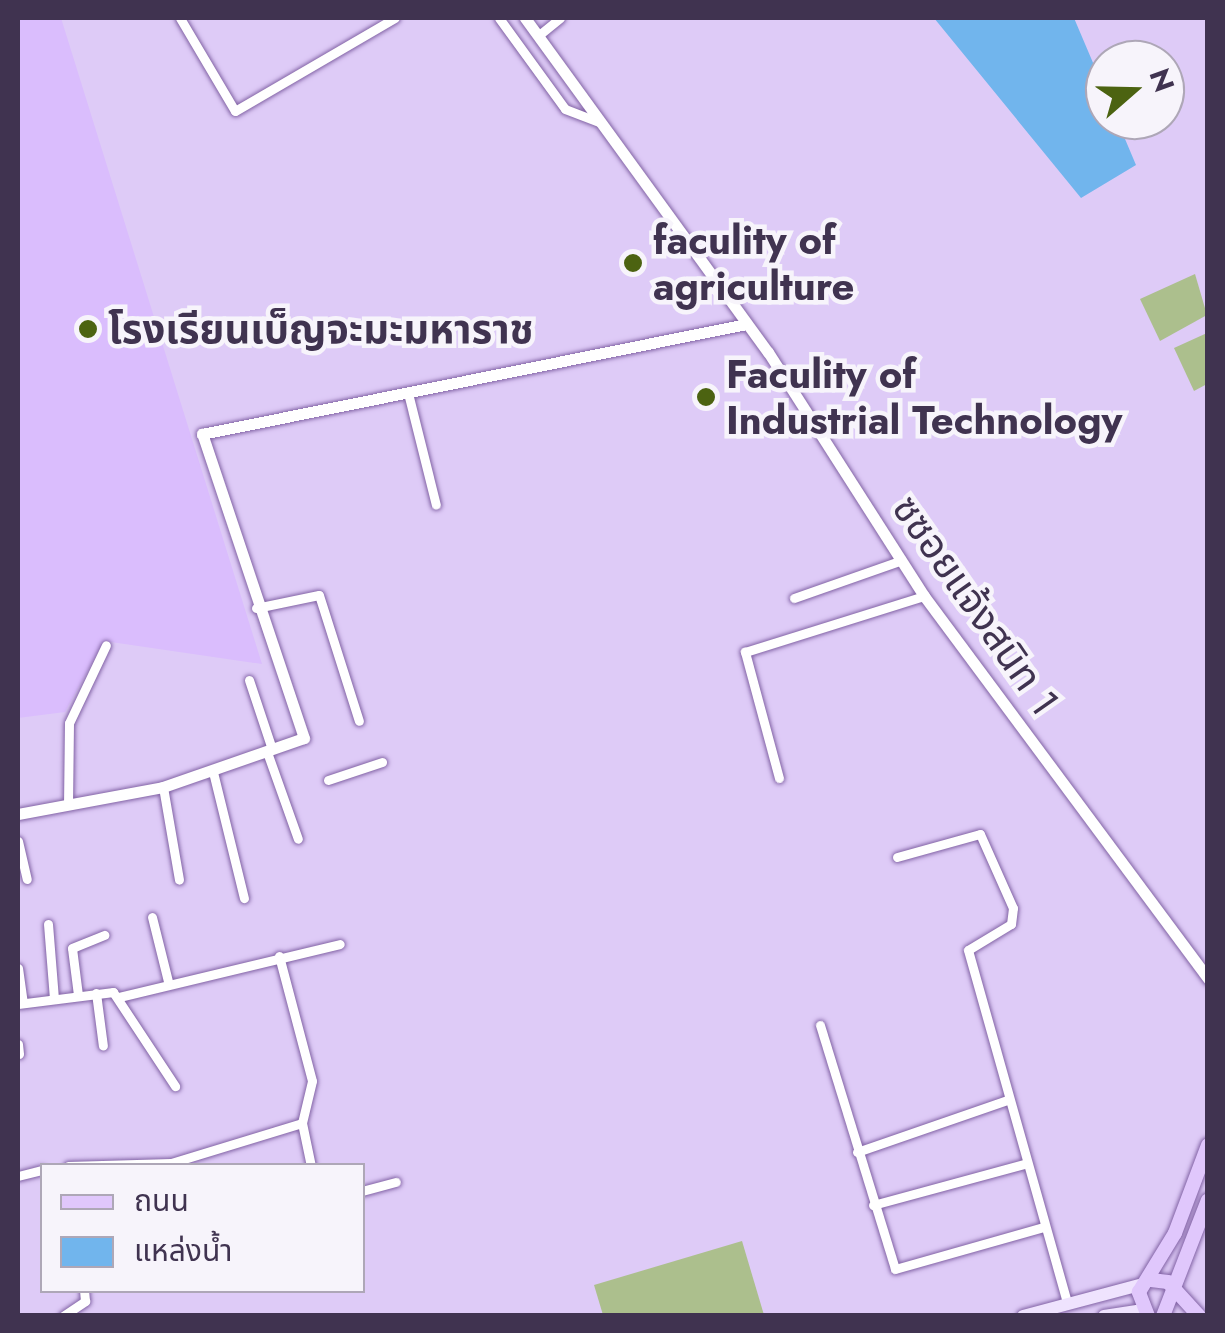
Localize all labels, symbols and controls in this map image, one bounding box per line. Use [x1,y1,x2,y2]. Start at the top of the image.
north arrow [1085,40,1185,140]
text: N [1139,63,1185,98]
place label: faculity of agriculture [653,216,854,310]
marker: faculity of agriculture [622,252,644,274]
place label: โรงเรียนเบ็ญจะมะมหาราช [108,305,534,353]
marker: โรงเรียนเบ็ญจะมะมหาราช [77,318,99,340]
place label: Faculity of Industrial Technology [726,350,1122,444]
marker: Faculity of Industrial Technology [695,386,717,408]
street label: ซซอยแจ้งสนิท 1 [883,486,1069,724]
legend [40,1163,365,1293]
text: ถนน [134,1179,189,1222]
text: แหล่งน้ำ [134,1229,232,1272]

